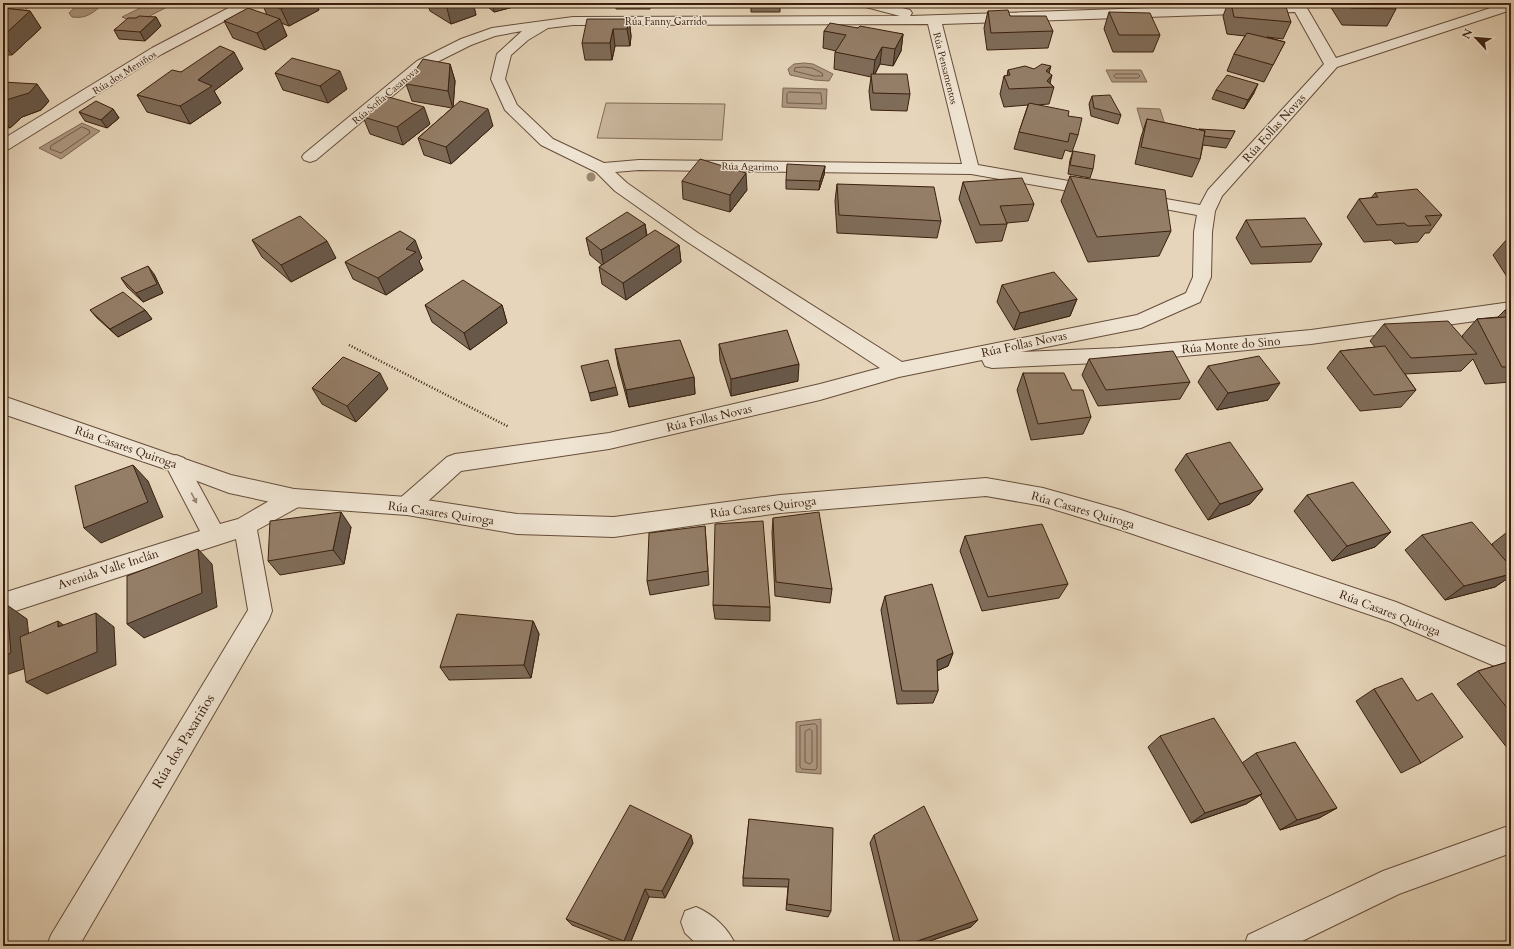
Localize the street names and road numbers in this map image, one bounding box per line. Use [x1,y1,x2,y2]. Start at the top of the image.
street label: Rúa Fanny Garrido [625,15,708,29]
street label: Rúa Pensamentos [929,31,961,106]
street label: Rúa dos Meniños [90,48,159,98]
street label: Rúa Sofía Casanova [349,63,422,128]
street label: Rúa Follas Novas [1239,90,1309,166]
street label: Rúa Agarimo [721,160,779,175]
street label: Rúa Follas Novas [980,327,1068,361]
street label: Rúa Monte do Sino [1181,333,1282,357]
street label: Rúa Follas Novas [665,400,753,436]
street label: Rúa Casares Quiroga [73,422,180,472]
street label: Rúa Casares Quiroga [1029,488,1137,533]
street label: Rúa Casares Quiroga [709,492,818,521]
street label: Rúa Casares Quiroga [387,498,496,528]
street label: Avenida Valle Inclán [55,545,161,593]
street label: Rúa Casares Quiroga [1337,586,1444,640]
street label: Rúa dos Paxariños [148,690,219,792]

